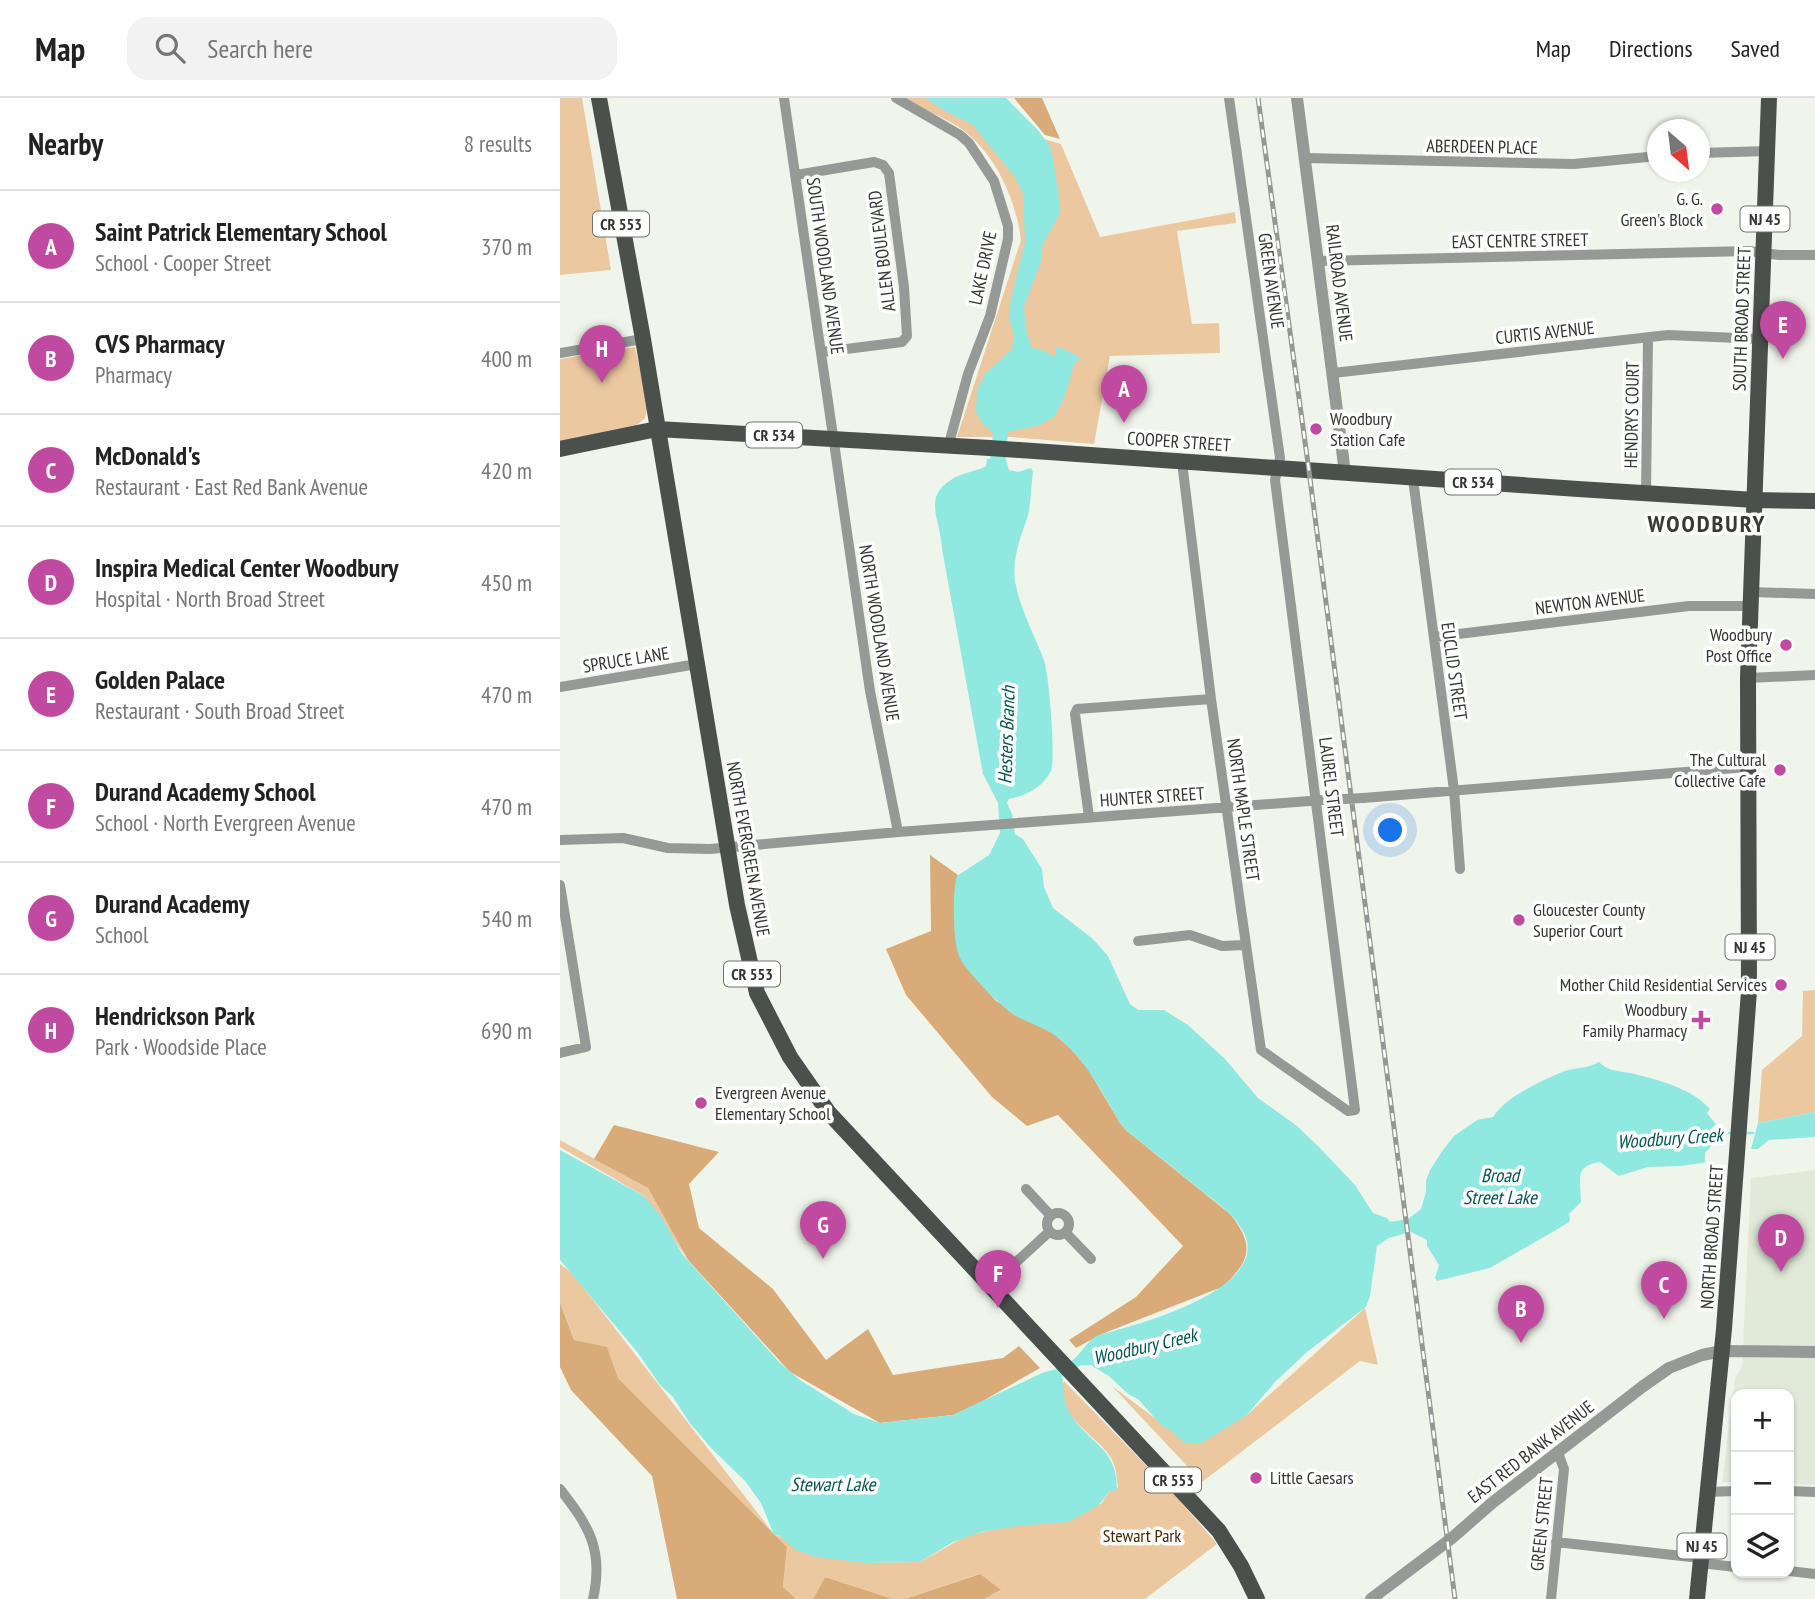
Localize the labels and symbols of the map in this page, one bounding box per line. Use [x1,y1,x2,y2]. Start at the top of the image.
north arrow [1647,119,1710,182]
street label: ABERDEEN PLACE [1426,134,1538,159]
street label: SOUTH WOODLAND AVENUE [802,176,849,356]
place label: G. G. Green's Block [1621,187,1703,231]
street label: ALLEN BOULEVARD [863,189,900,313]
marker: G. G. Green's Block [1709,201,1725,217]
road number: NJ 45 [1740,206,1790,232]
road number: CR 553 [593,212,649,236]
street label: RAILROAD AVENUE [1321,223,1358,343]
street label: EAST CENTRE STREET [1451,228,1589,253]
street label: LAKE DRIVE [963,229,1002,307]
street label: GREEN AVENUE [1253,231,1290,330]
street label: SOUTH BROAD STREET [1727,246,1756,391]
pin: E [1760,301,1806,359]
street label: CURTIS AVENUE [1494,316,1596,349]
pin: H [579,325,625,383]
street label: HENDRYS COURT [1619,361,1644,469]
pin: A [1101,365,1147,423]
place label: Woodbury Station Cafe [1330,407,1405,451]
marker: Woodbury Station Cafe [1308,421,1324,437]
road number: CR 534 [746,422,802,448]
street label: COOPER STREET [1126,426,1232,457]
road number: CR 534 [1445,470,1501,494]
district label: WOODBURY [1647,508,1766,539]
street label: NORTH WOODLAND AVENUE [854,543,905,723]
street label: NEWTON AVENUE [1534,583,1646,620]
street label: EUCLID STREET [1436,621,1473,721]
place label: Woodbury Post Office [1706,623,1772,667]
marker: Woodbury Post Office [1778,637,1794,653]
street label: SPRUCE LANE [581,641,671,678]
water label: Hesters Branch [992,684,1020,785]
street label: LAUREL STREET [1314,736,1349,838]
street label: NORTH MAPLE STREET [1222,737,1265,883]
place label: The Cultural Collective Cafe [1674,748,1767,792]
street label: NORTH EVERGREEN AVENUE [722,760,775,938]
marker: The Cultural Collective Cafe [1772,762,1788,778]
street label: HUNTER STREET [1099,781,1205,812]
your location [1373,813,1407,847]
place label: Gloucester County Superior Court [1533,898,1645,942]
marker: Gloucester County Superior Court [1511,912,1527,928]
road number: NJ 45 [1726,934,1774,960]
road number: CR 553 [724,961,780,986]
place label: Mother Child Residential Services [1560,973,1767,996]
marker: Mother Child Residential Services [1773,977,1789,993]
place label: Woodbury Family Pharmacy [1582,998,1687,1042]
marker: Woodbury Family Pharmacy [1693,1012,1709,1028]
place label: Evergreen Avenue Elementary School [715,1081,831,1125]
marker: Evergreen Avenue Elementary School [693,1095,709,1111]
water label: Woodbury Creek [1616,1122,1726,1154]
water label: Broad Street Lake [1463,1163,1538,1209]
street label: NORTH BROAD STREET [1695,1164,1728,1310]
pin: G [800,1201,846,1259]
pin: D [1758,1214,1804,1272]
pin: F [975,1250,1021,1308]
pin: C [1641,1261,1687,1319]
pin: B [1498,1285,1544,1343]
water label: Woodbury Creek [1091,1322,1202,1370]
street label: EAST RED BANK AVENUE [1463,1395,1598,1508]
place label: Little Caesars [1270,1466,1354,1489]
road number: CR 553 [1145,1468,1201,1492]
marker: Little Caesars [1248,1470,1264,1486]
water label: Stewart Lake [791,1472,877,1496]
street label: GREEN STREET [1525,1476,1558,1572]
park label: Stewart Park [1103,1524,1181,1547]
road number: NJ 45 [1678,1534,1726,1558]

